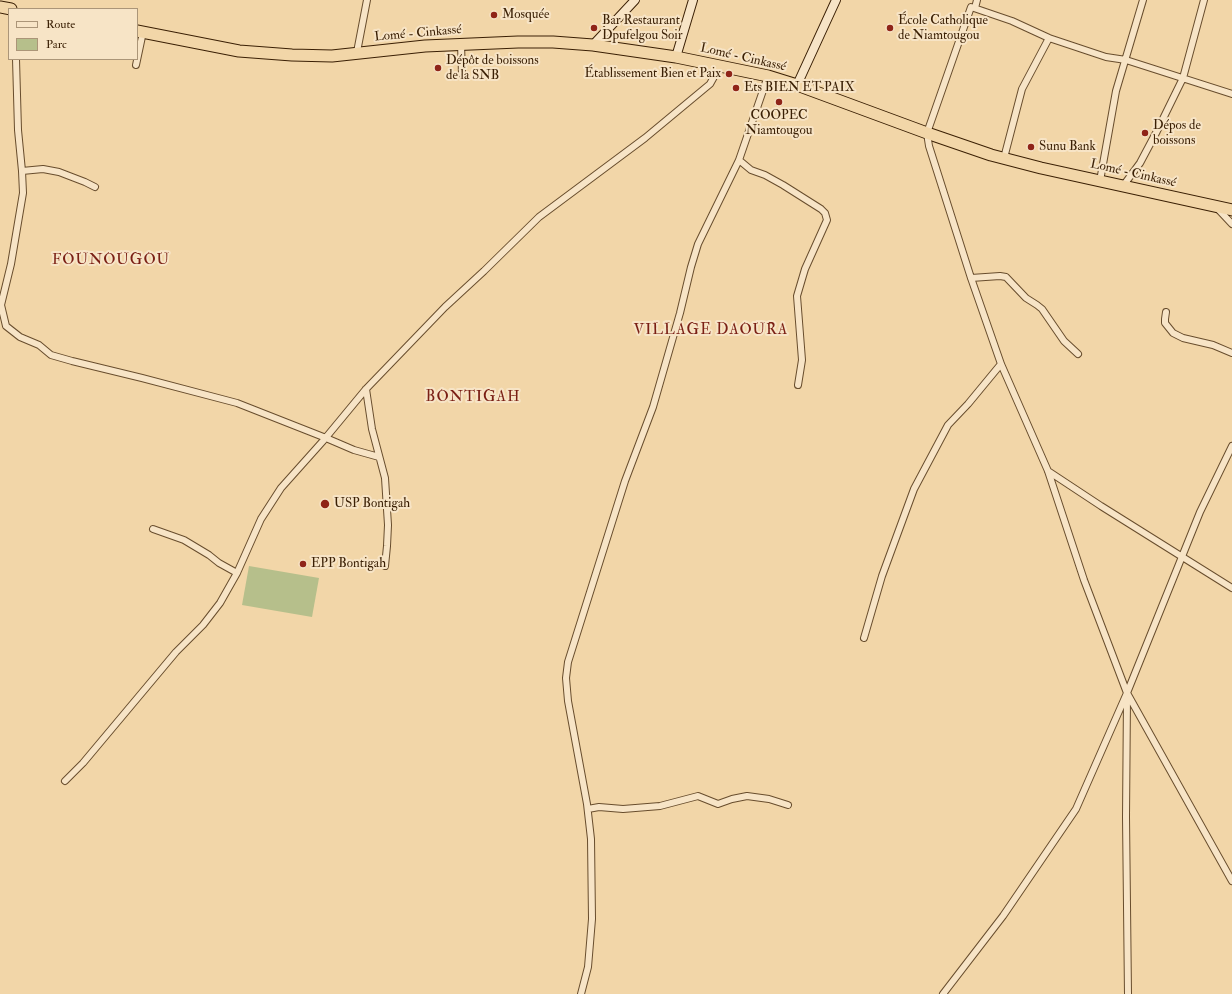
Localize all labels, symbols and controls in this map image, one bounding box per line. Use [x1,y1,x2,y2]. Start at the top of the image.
place label: Mosquée [502,7,549,23]
legend [8,8,138,60]
marker: Mosquée [489,10,499,20]
place label: Bar Restaurant Dpufelgou Soir [602,13,683,44]
place label: École Catholique de Niamtougou [898,13,988,44]
text: Route [46,17,75,32]
street label: Lomé - Cinkassé [374,22,462,46]
marker: Bar Restaurant Dpufelgou Soir [589,23,599,33]
marker: École Catholique de Niamtougou [885,23,895,33]
text: Parc [46,37,67,52]
street label: Lomé - Cinkassé [699,41,787,75]
place label: Dépôt de boissons de la SNB [446,53,539,84]
marker: Dépôt de boissons de la SNB [433,63,443,73]
place label: Établissement Bien et Paix [585,66,721,82]
marker: Établissement Bien et Paix [724,69,734,79]
place label: Ets BIEN ET PAIX [744,80,855,96]
marker: Ets BIEN ET PAIX [731,83,741,93]
marker: COOPEC Niamtougou [774,97,784,107]
place label: COOPEC Niamtougou [746,108,812,139]
place label: Dépos de boissons [1153,118,1201,149]
marker: Dépos de boissons [1140,128,1150,138]
place label: Sunu Bank [1039,139,1096,155]
marker: Sunu Bank [1026,142,1036,152]
street label: Lomé - Cinkassé [1089,157,1177,191]
district label: FOUNOUGOU [52,252,170,270]
district label: VILLAGE DAOURA [634,322,788,340]
district label: BONTIGAH [426,389,520,407]
place label: USP Bontigah [334,496,410,512]
marker: USP Bontigah [319,498,331,510]
place label: EPP Bontigah [311,556,386,572]
marker: EPP Bontigah [298,559,308,569]

